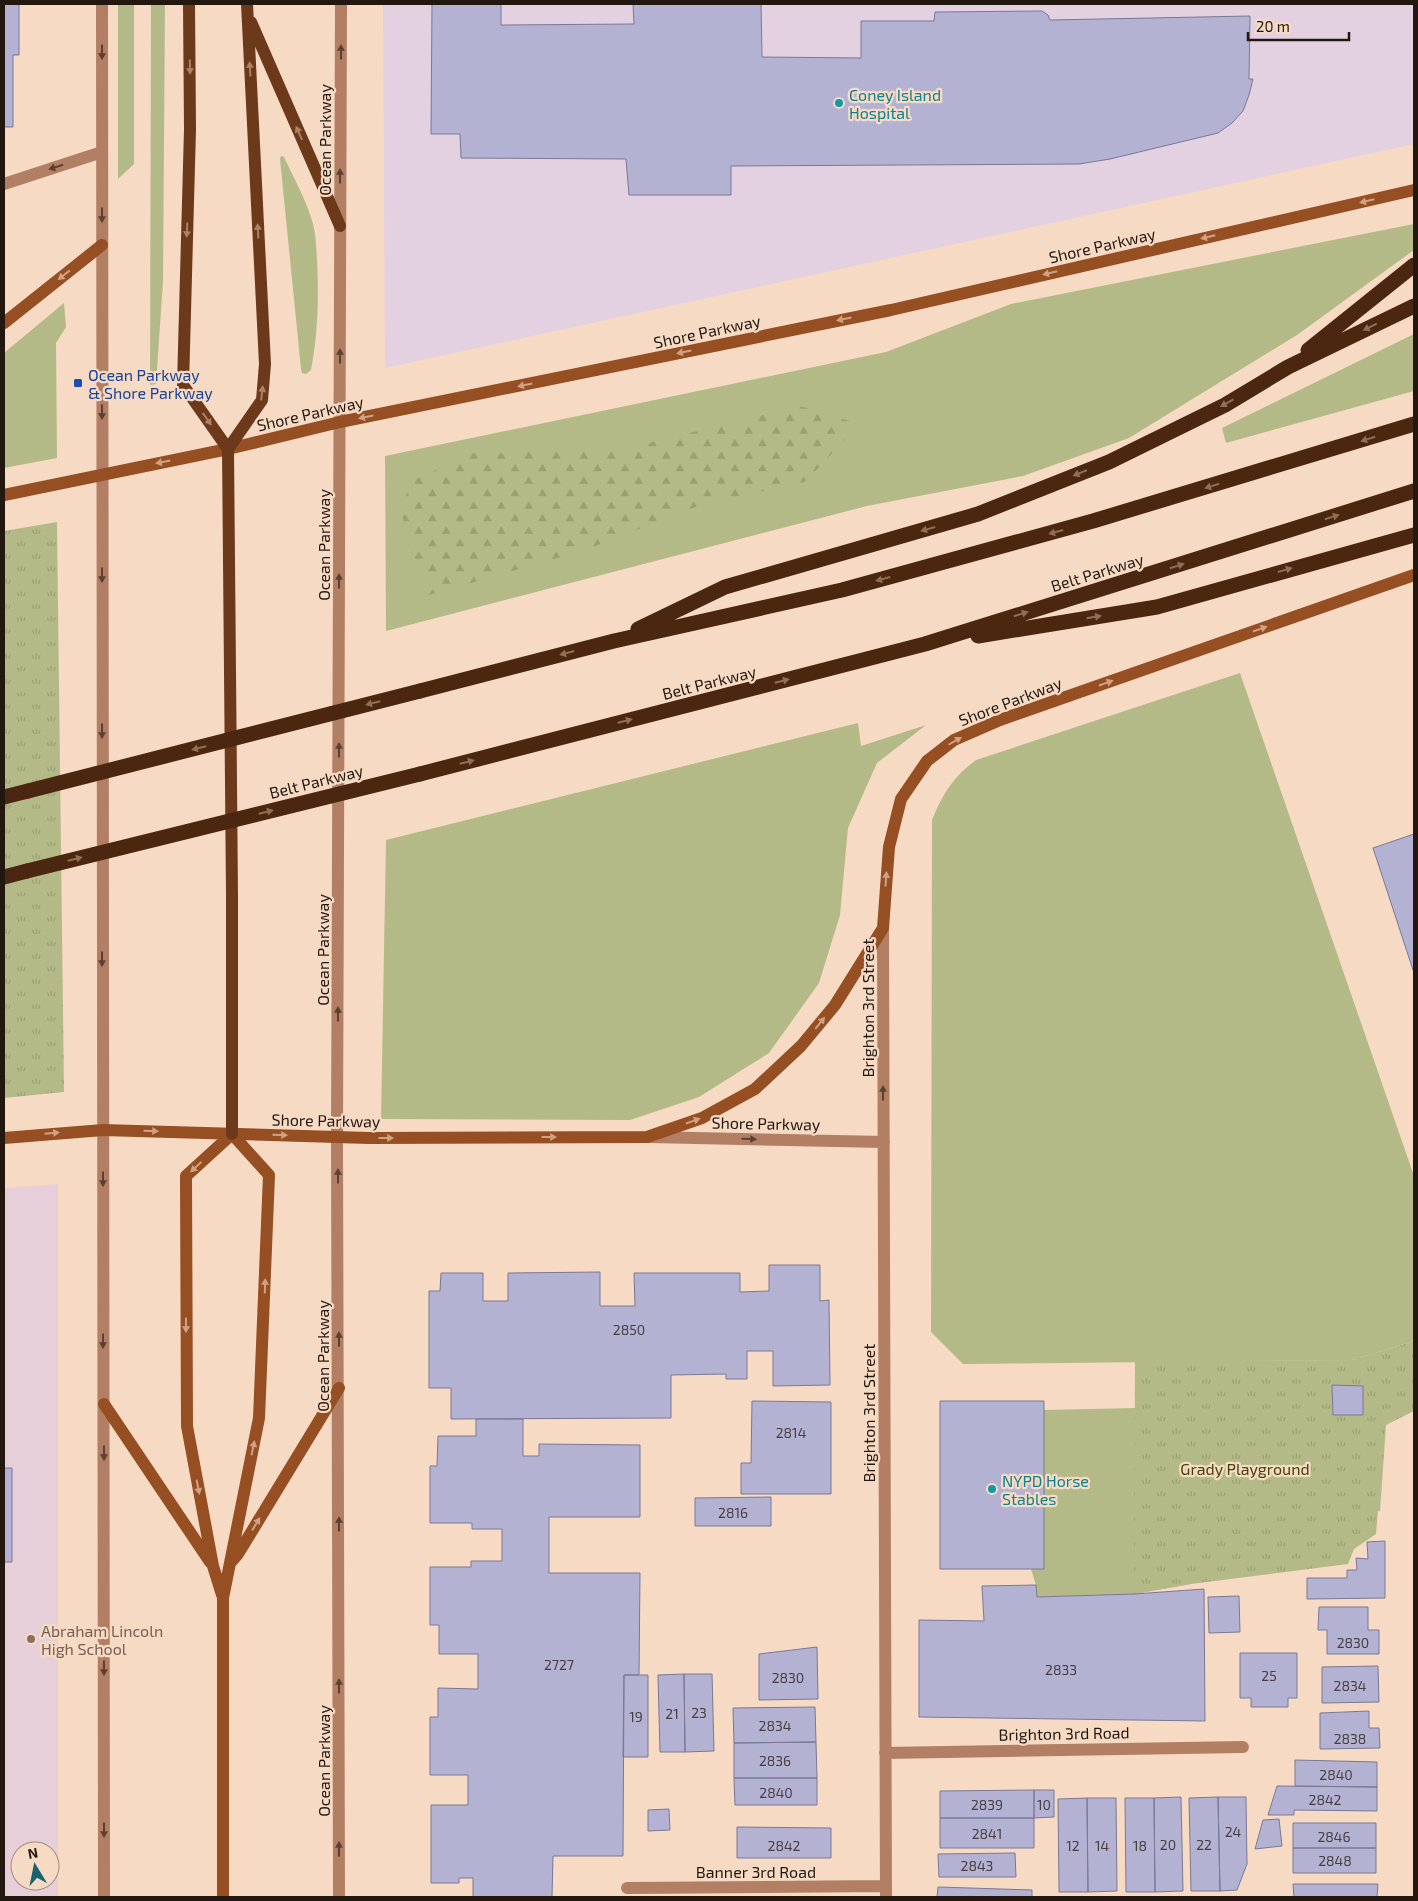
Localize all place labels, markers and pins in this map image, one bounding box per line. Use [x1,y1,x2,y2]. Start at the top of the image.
place label: Coney Island Hospital [849,85,941,122]
marker: Coney Island Hospital [833,97,845,109]
place label: Ocean Parkway & Shore Parkway [88,365,213,402]
marker: Ocean Parkway & Shore Parkway [72,377,84,389]
place label: NYPD Horse Stables [1002,1471,1089,1508]
marker: NYPD Horse Stables [986,1483,998,1495]
place label: Abraham Lincoln High School [41,1621,163,1658]
marker: Abraham Lincoln High School [25,1633,37,1645]

